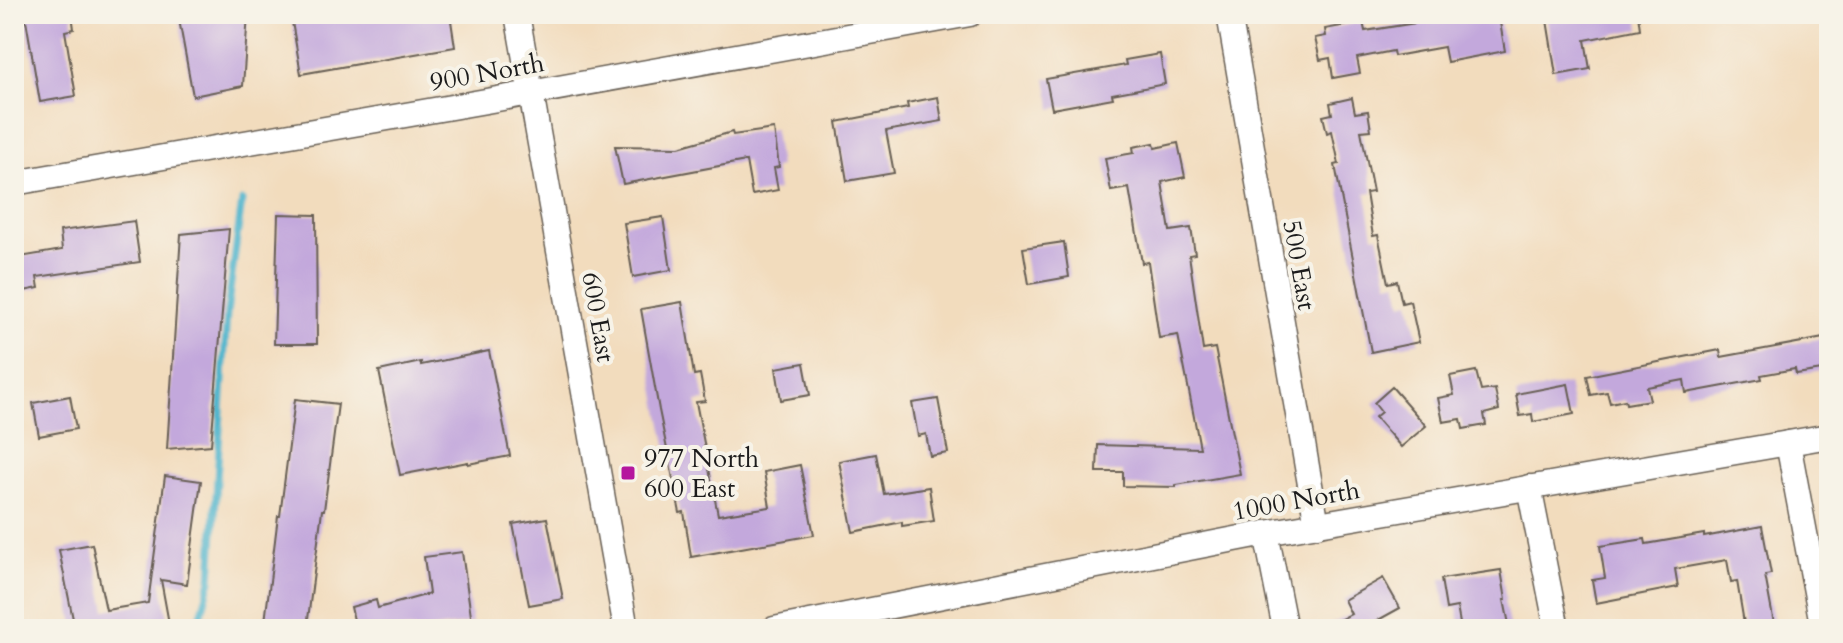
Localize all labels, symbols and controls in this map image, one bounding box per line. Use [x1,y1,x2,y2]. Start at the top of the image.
street label: 900 North [427,45,547,100]
street label: 500 East [1274,217,1325,313]
street label: 600 East [573,269,624,365]
place label: 977 North 600 East [644,441,759,506]
marker: 977 North 600 East [619,464,637,482]
street label: 1000 North [1230,472,1362,529]

